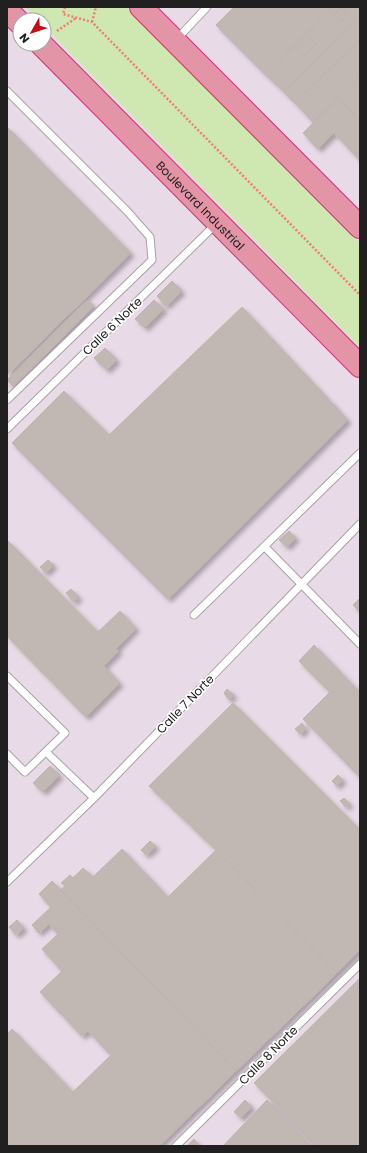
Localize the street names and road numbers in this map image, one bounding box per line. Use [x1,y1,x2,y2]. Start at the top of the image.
street label: Boulevard Industrial [153,157,249,254]
street label: Calle 6 Norte [78,293,146,359]
street label: Calle 7 Norte [152,671,218,737]
street label: Calle 8 Norte [235,1022,301,1088]

